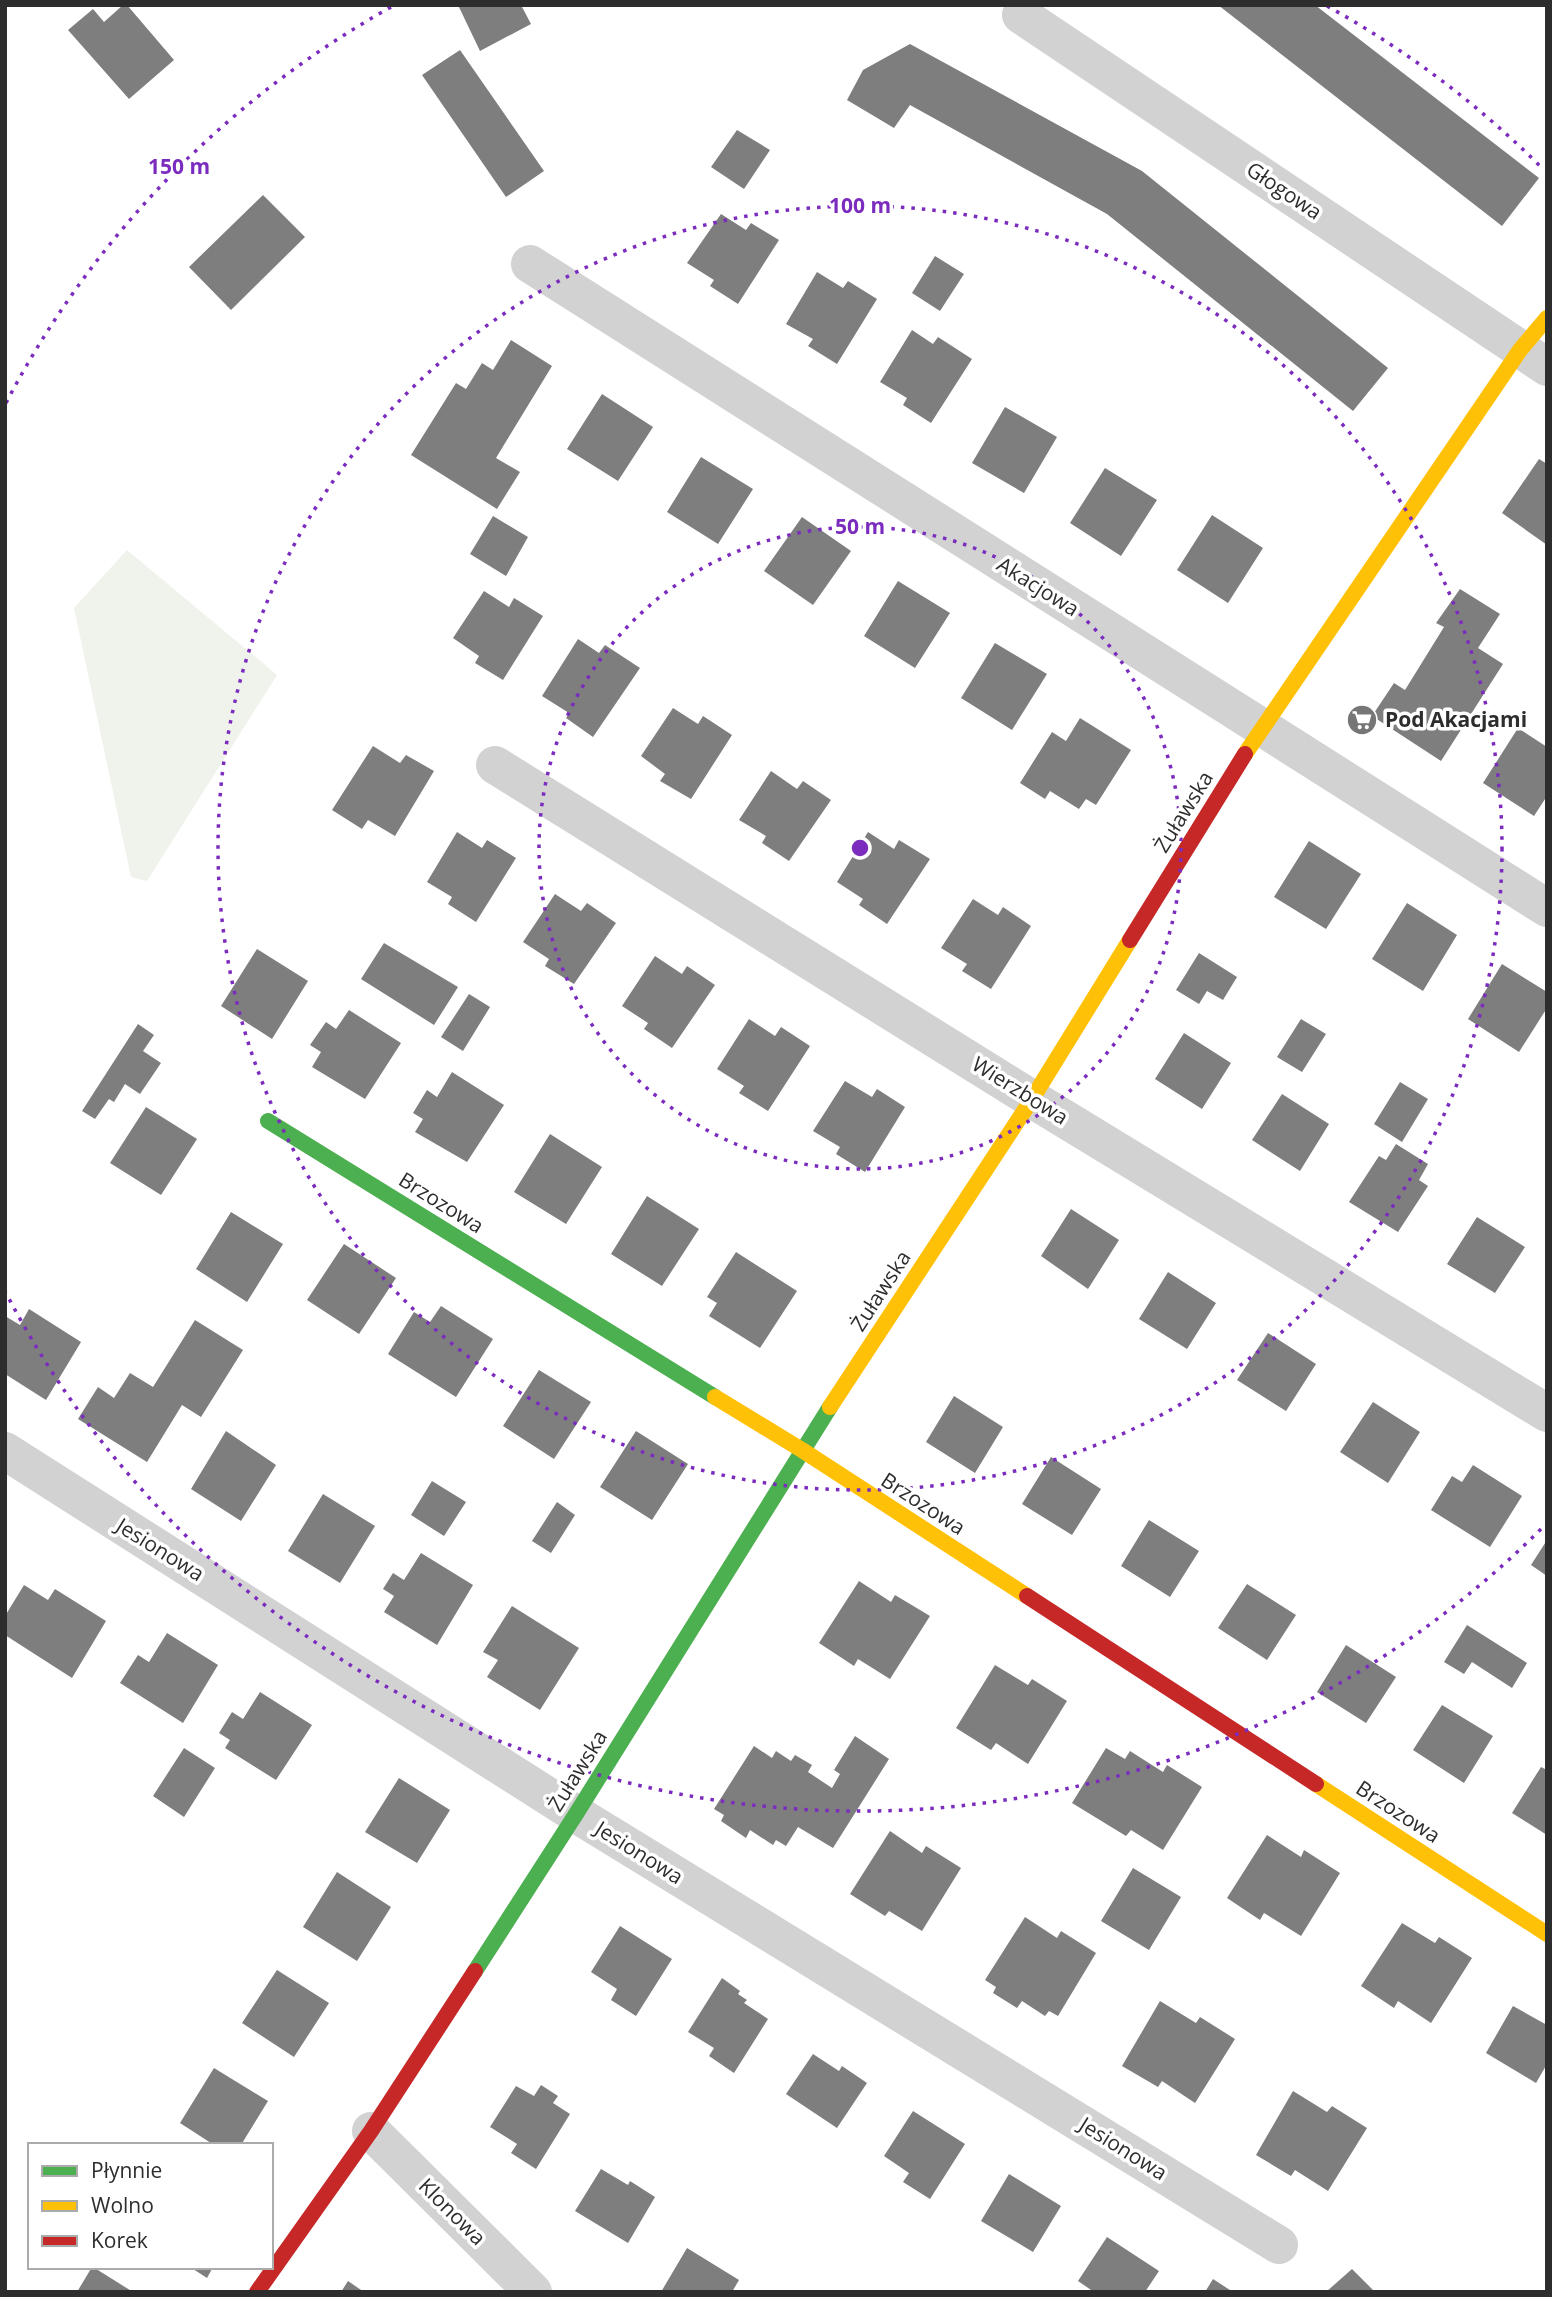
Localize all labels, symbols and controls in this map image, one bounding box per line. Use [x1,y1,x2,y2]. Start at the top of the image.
text: 150 m [148,152,210,180]
street label: Głogowa [1241,155,1328,226]
text: 100 m [829,191,891,219]
text: 50 m [835,512,885,540]
street label: Akacjowa [992,550,1085,622]
supermarket icon: Pod Akacjami [1345,703,1379,737]
place label: Pod Akacjami [1385,705,1527,733]
street label: Żuławska [1147,766,1219,857]
centre of rings [848,836,872,860]
street label: Wierzbowa [967,1050,1074,1131]
street label: Brzozowa [394,1165,489,1239]
street label: Żuławska [844,1245,917,1336]
street label: Brzozowa [876,1466,971,1541]
street label: Jesionowa [110,1510,210,1587]
street label: Żuławska [541,1725,613,1816]
street label: Brzozowa [1351,1774,1446,1849]
street label: Jesionowa [589,1813,689,1890]
street label: Jesionowa [1073,2109,1173,2186]
legend [28,2143,273,2269]
text: Płynnie [91,2156,162,2184]
street label: Klonowa [413,2172,492,2251]
text: Wolno [91,2191,154,2219]
text: Korek [91,2226,148,2254]

